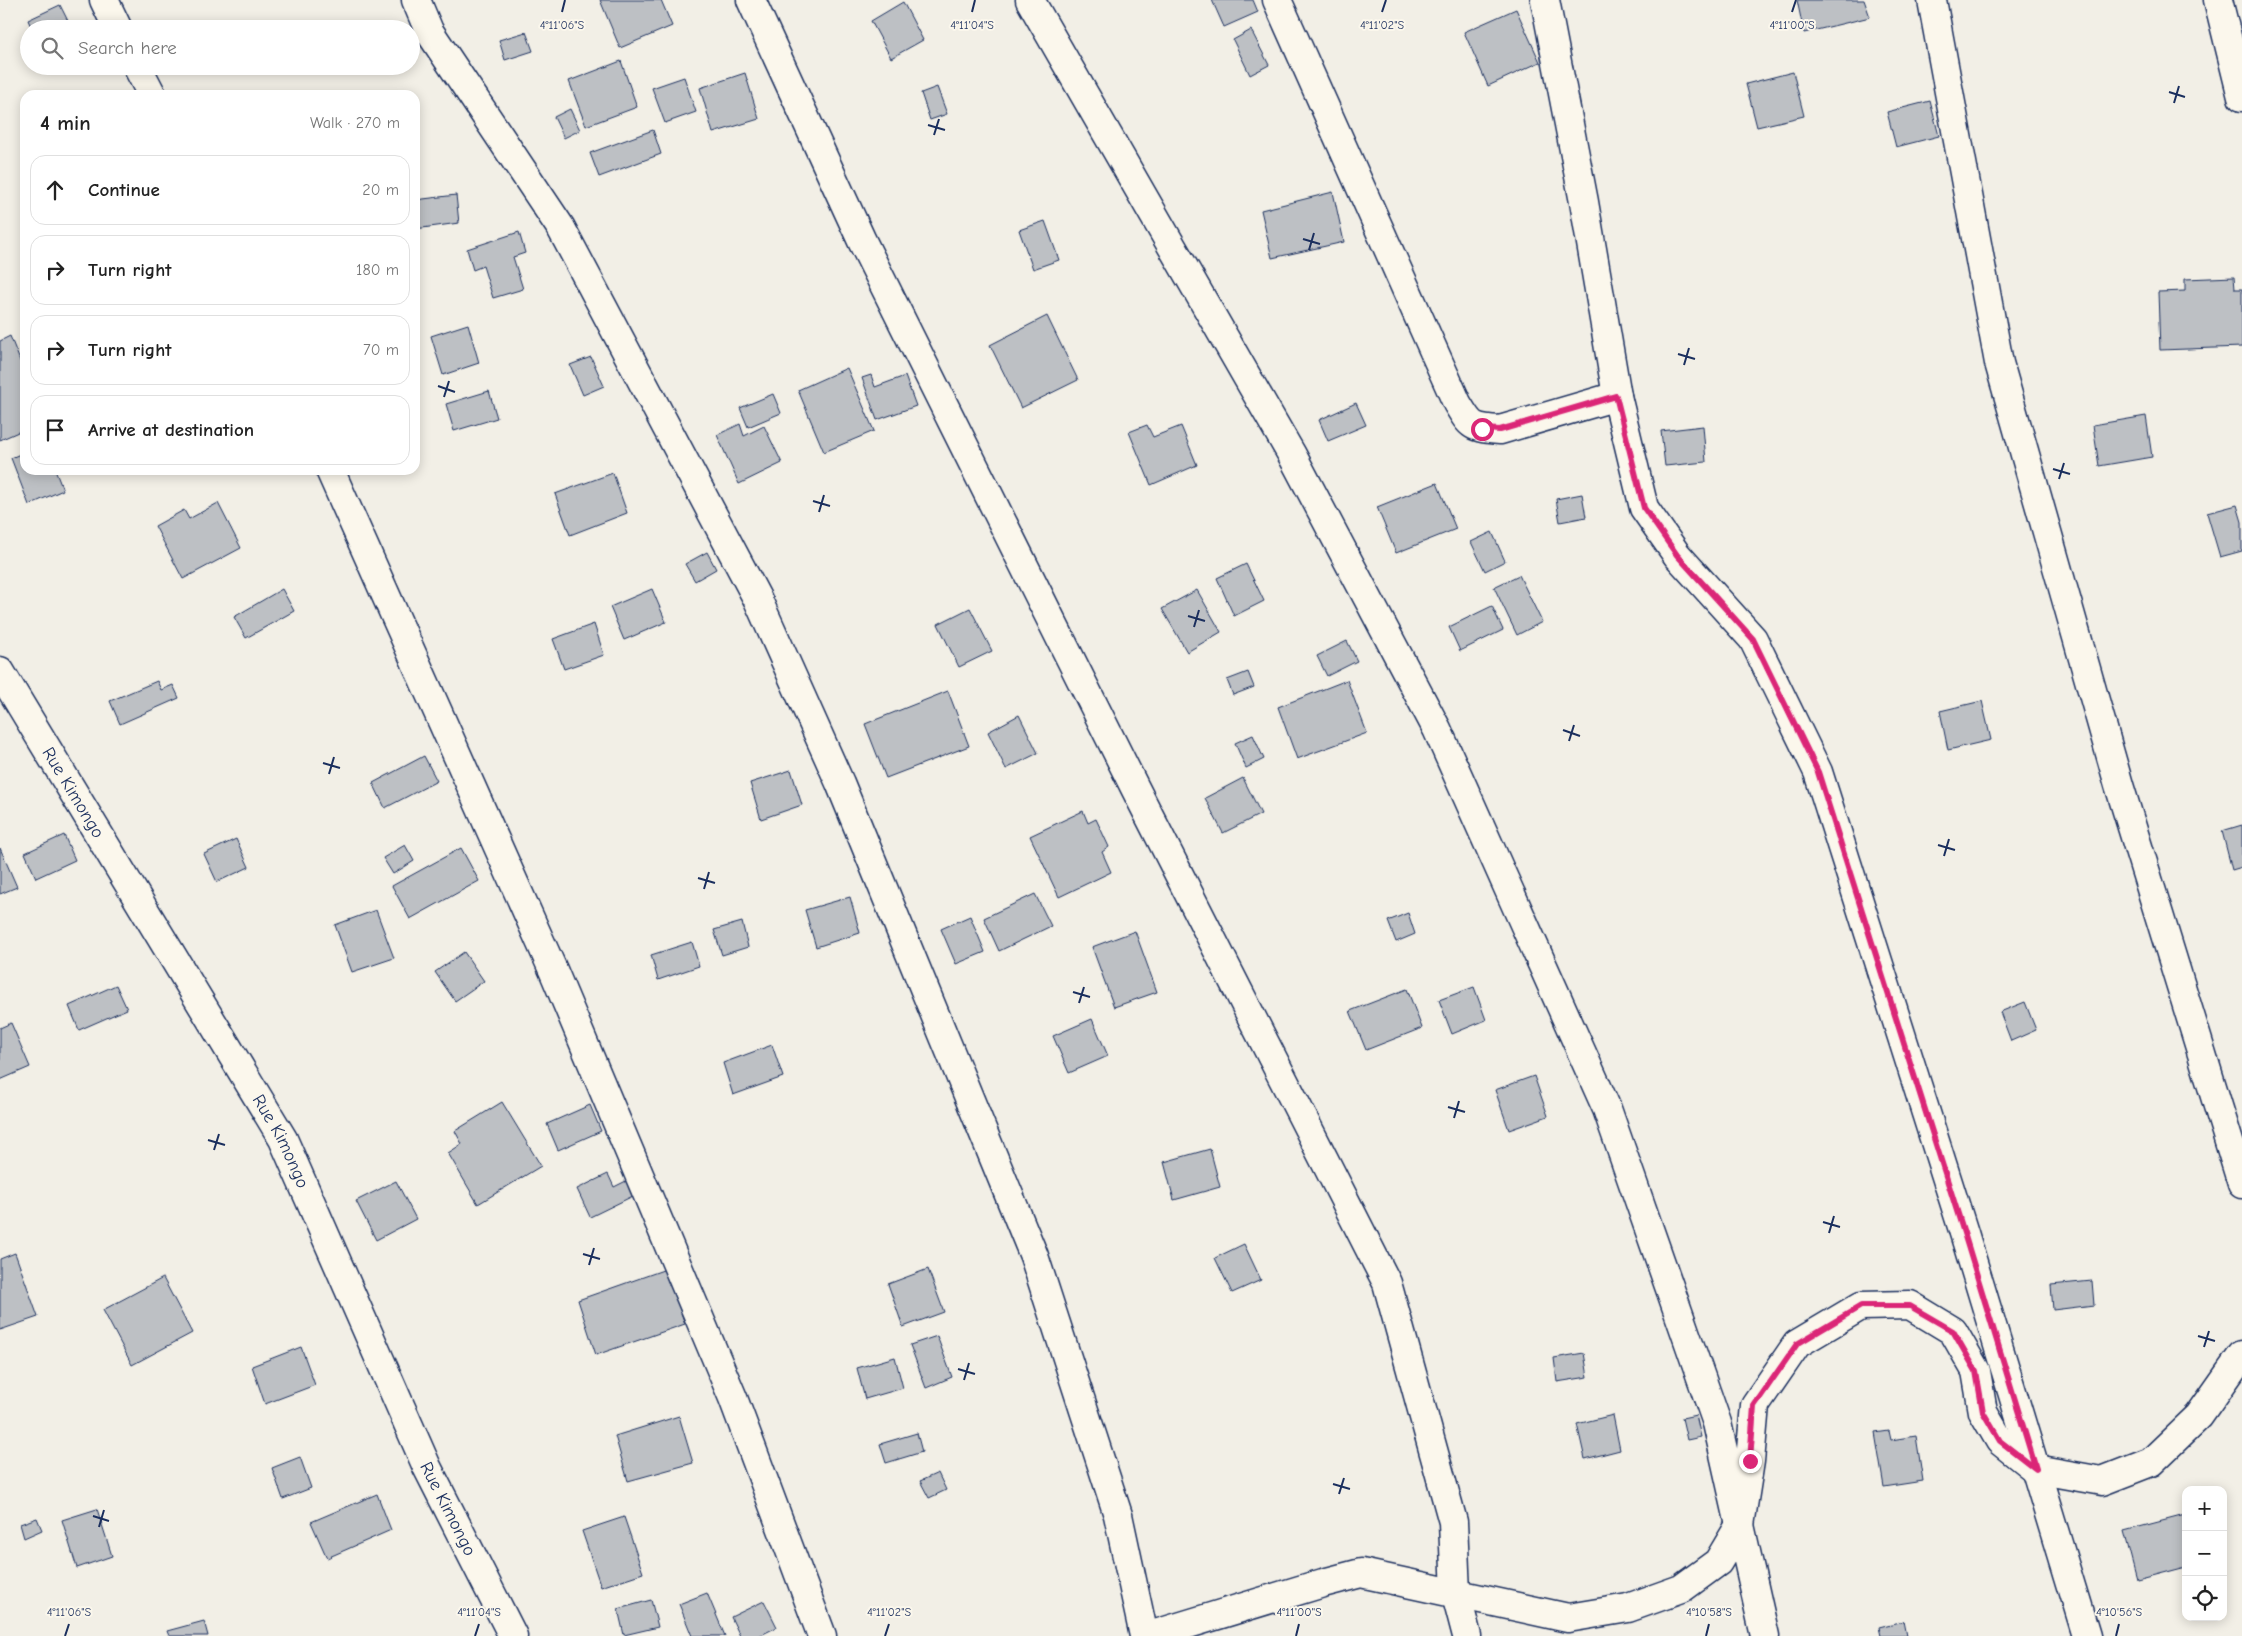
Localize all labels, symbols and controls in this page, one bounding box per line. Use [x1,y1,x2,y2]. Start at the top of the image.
text: 4°11'06"S [540,18,585,32]
text: 4°11'04"S [950,18,994,32]
text: 4°11'02"S [1360,18,1404,32]
text: 4°11'00"S [1769,18,1815,32]
search box [20,20,420,75]
icon: search [38,34,66,62]
text: Search here [78,37,177,59]
text: 4 min [40,111,91,135]
text: Walk · 270 m [310,114,400,132]
icon: ahead [41,176,69,204]
text: Continue [88,179,160,201]
text: 20 m [362,181,399,199]
icon: right [41,256,69,284]
text: Turn right [88,259,172,281]
text: 180 m [356,261,399,279]
icon: right [41,336,69,364]
text: Turn right [88,339,172,361]
text: 70 m [363,341,399,359]
icon: arrive [41,416,69,444]
route start [1471,418,1494,441]
text: Arrive at destination [88,419,254,441]
street label: Rue Kimongo [38,743,109,842]
street label: Rue Kimongo [248,1091,313,1191]
route end [1739,1450,1762,1473]
street label: Rue Kimongo [415,1458,480,1560]
map controls [2182,1486,2227,1621]
button: + [2182,1486,2227,1531]
button: − [2182,1531,2227,1576]
button: locate [2182,1576,2227,1621]
text: 4°11'06"S [47,1605,92,1619]
text: 4°11'04"S [457,1605,501,1619]
text: 4°11'02"S [867,1605,911,1619]
text: 4°11'00"S [1276,1605,1322,1619]
text: 4°10'58"S [1686,1605,1732,1619]
text: 4°10'56"S [2096,1605,2142,1619]

